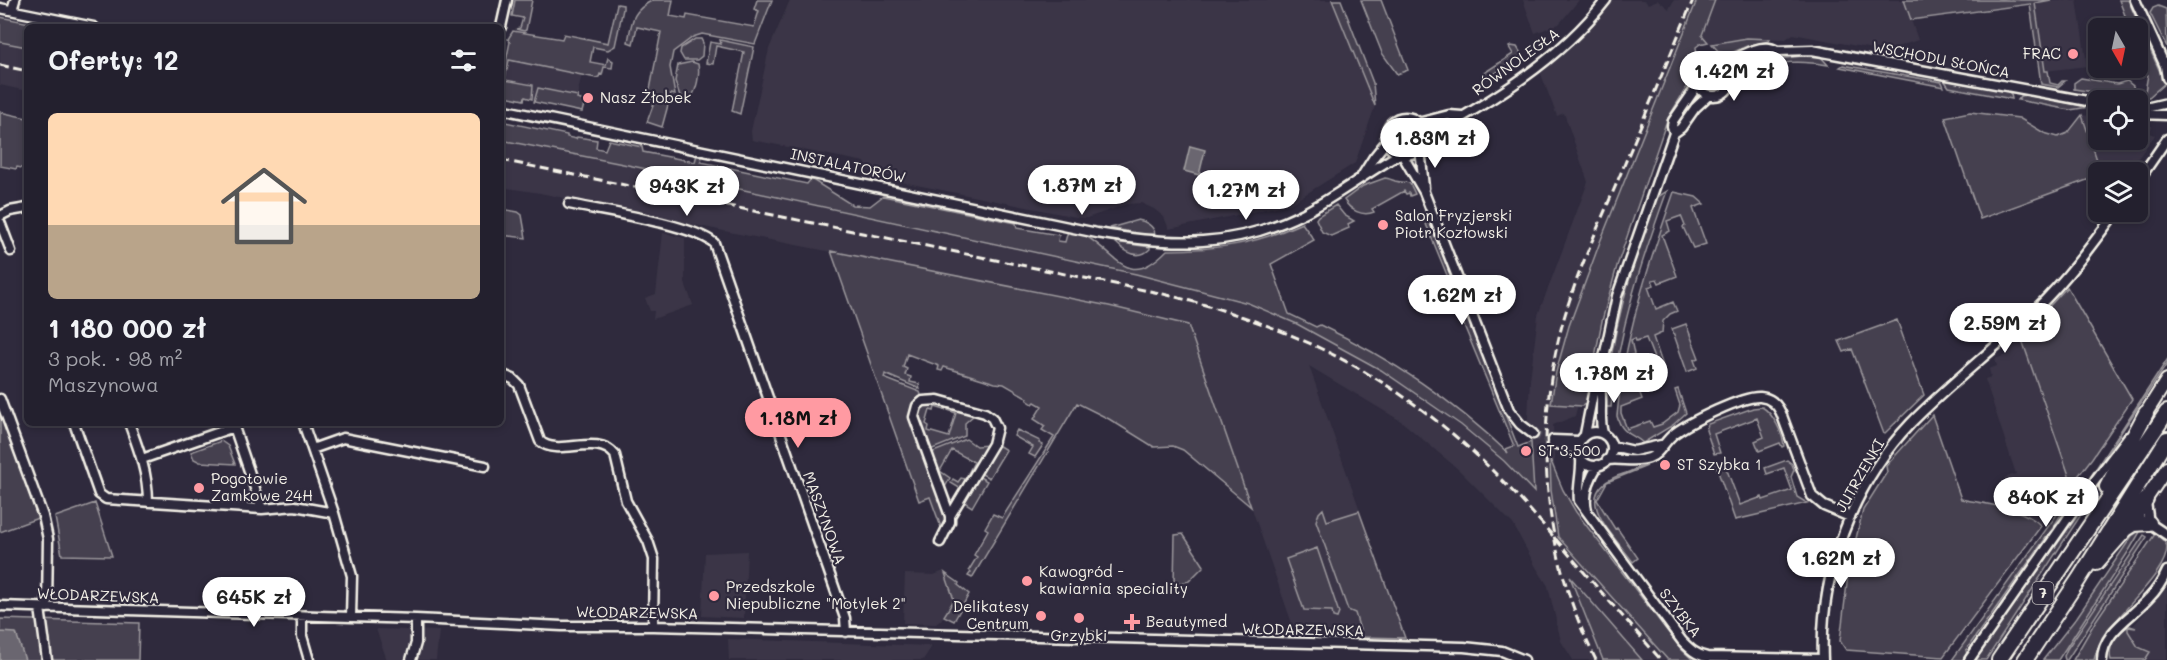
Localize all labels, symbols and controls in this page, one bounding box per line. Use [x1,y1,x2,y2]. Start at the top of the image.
north arrow [2088,18,2148,78]
map controls [2088,18,2148,222]
street label: RÓWNOLEGŁA [1468,23,1563,100]
street label: WSCHODU SŁOŃCA [1871,36,2012,82]
text: Oferty: 12 [48,43,179,77]
place label: FRAC [2023,43,2061,63]
icon: filters [447,44,480,77]
marker: FRAC [2066,47,2080,61]
pin: 1.42M zł [1672,51,1796,102]
text: 1.42M zł [1694,57,1774,83]
place label: Nasz Żłobek [600,87,691,107]
button: locate [2088,90,2148,150]
marker: Nasz Żłobek [581,91,595,105]
pin: 1.83M zł [1373,118,1497,169]
text: 1.83M zł [1394,124,1476,150]
street label: INSTALATORÓW [789,143,908,187]
icon: home [210,152,318,260]
button: layers [2088,162,2148,222]
pin: 1.87M zł [1020,165,1144,216]
pin: 943K zł [632,166,742,217]
pin: 1.27M zł [1184,170,1308,221]
text: 1.87M zł [1042,171,1122,197]
text: 943K zł [649,172,725,198]
text: 1.27M zł [1206,176,1286,202]
place label: Salon Fryzjerski Piotr Kozłowski [1395,205,1512,242]
marker: Salon Fryzjerski Piotr Kozłowski [1376,218,1390,232]
pin: 1.62M zł [1400,275,1524,326]
text: 1.62M zł [1422,281,1502,307]
pin: 2.59M zł [1943,303,2067,354]
text: 2.59M zł [1964,309,2046,335]
text: 1 180 000 zł [48,311,206,345]
text: 3 pok. · 98 m² [48,345,182,371]
pin: 1.78M zł [1552,353,1676,404]
text: 1.78M zł [1574,359,1654,385]
text: Maszynowa [48,371,159,397]
pin: 1.18M zł [736,398,860,449]
text: 1.18M zł [759,404,837,430]
street label: JUTRZENKI [1830,435,1888,516]
place label: ST 3,500 [1538,440,1600,460]
marker: ST 3,500 [1519,444,1533,458]
place label: ST Szybka 1 [1677,454,1762,474]
marker: ST Szybka 1 [1658,458,1672,472]
place label: Pogotowie Zamkowe 24H [211,468,313,505]
street label: MASZYNOWA [799,469,851,567]
pin: 840K zł [1991,477,2101,528]
marker: Pogotowie Zamkowe 24H [192,481,206,495]
text: 840K zł [2008,483,2084,509]
pin: 1.62M zł [1779,538,1903,589]
text: 1.62M zł [1801,544,1881,570]
place label: Kawogród - kawiarnia speciality [1039,561,1188,598]
marker: Kawogród - kawiarnia speciality [1020,574,1034,588]
place label: Przedszkole Niepubliczne "Motylek 2" [726,576,906,613]
pin: 645K zł [199,577,309,628]
road number: 7 [2032,582,2054,604]
street label: WŁODARZEWSKA [36,583,160,607]
text: 645K zł [216,583,292,609]
street label: SZYBKA [1655,584,1706,641]
marker: Przedszkole Niepubliczne "Motylek 2" [707,589,721,603]
place label: Delikatesy Centrum [953,596,1029,633]
street label: WŁODARZEWSKA [576,601,698,623]
marker: Delikatesy Centrum [1034,609,1048,623]
marker: Grzybki [1072,611,1086,625]
place label: Beautymed [1146,611,1227,631]
marker: Beautymed [1123,613,1141,631]
street label: WŁODARZEWSKA [1242,618,1364,640]
place label: Grzybki [1051,625,1107,645]

